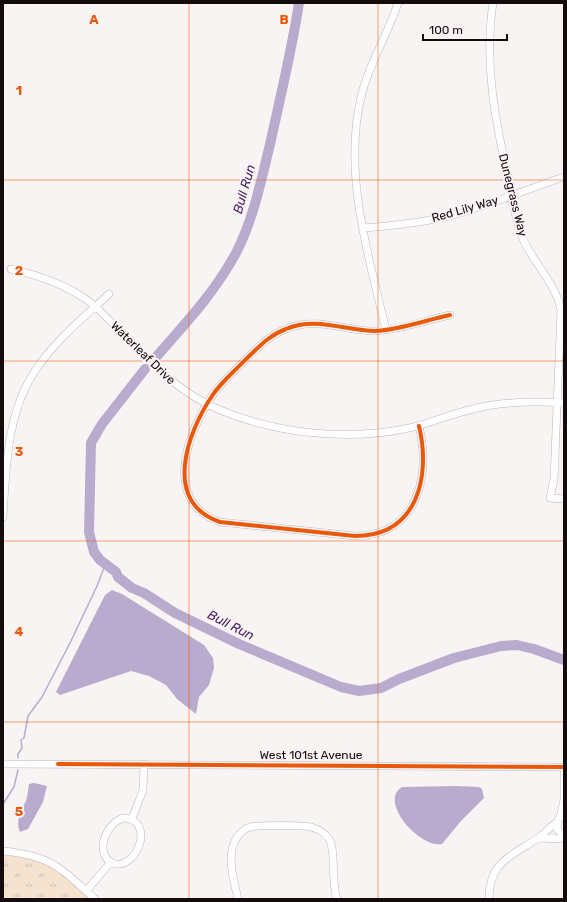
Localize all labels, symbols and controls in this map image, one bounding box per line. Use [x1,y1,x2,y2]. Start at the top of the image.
text: A [89,12,99,27]
text: B [279,12,289,27]
scale bar [423,16,507,42]
text: 100 m [429,23,463,37]
text: 1 [16,83,22,98]
street label: Dunegrass Way [496,152,530,238]
water label: Bull Run [230,163,258,215]
street label: Red Lily Way [430,193,500,225]
text: 2 [15,263,23,278]
street label: Waterleaf Drive [108,319,178,387]
text: 3 [15,444,24,459]
water label: Bull Run [205,607,257,643]
text: 4 [15,624,24,639]
street label: West 101st Avenue [259,748,363,762]
text: 5 [15,804,23,819]

